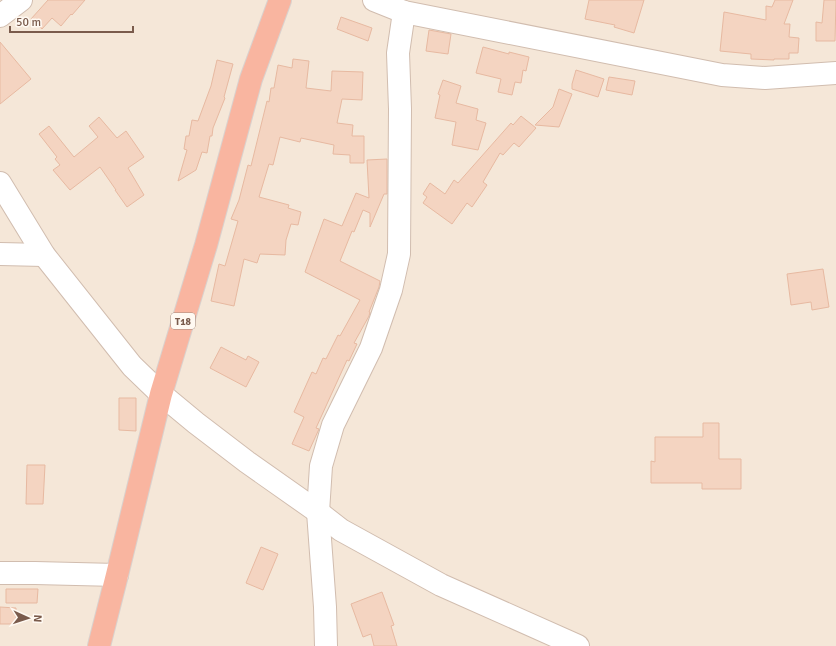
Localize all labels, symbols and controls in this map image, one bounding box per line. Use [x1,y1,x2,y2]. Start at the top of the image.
scale bar [10,8,133,34]
text: 50 m [16,15,41,30]
road number: T18 [171,313,195,329]
north arrow [8,598,48,638]
text: N [31,614,44,623]

